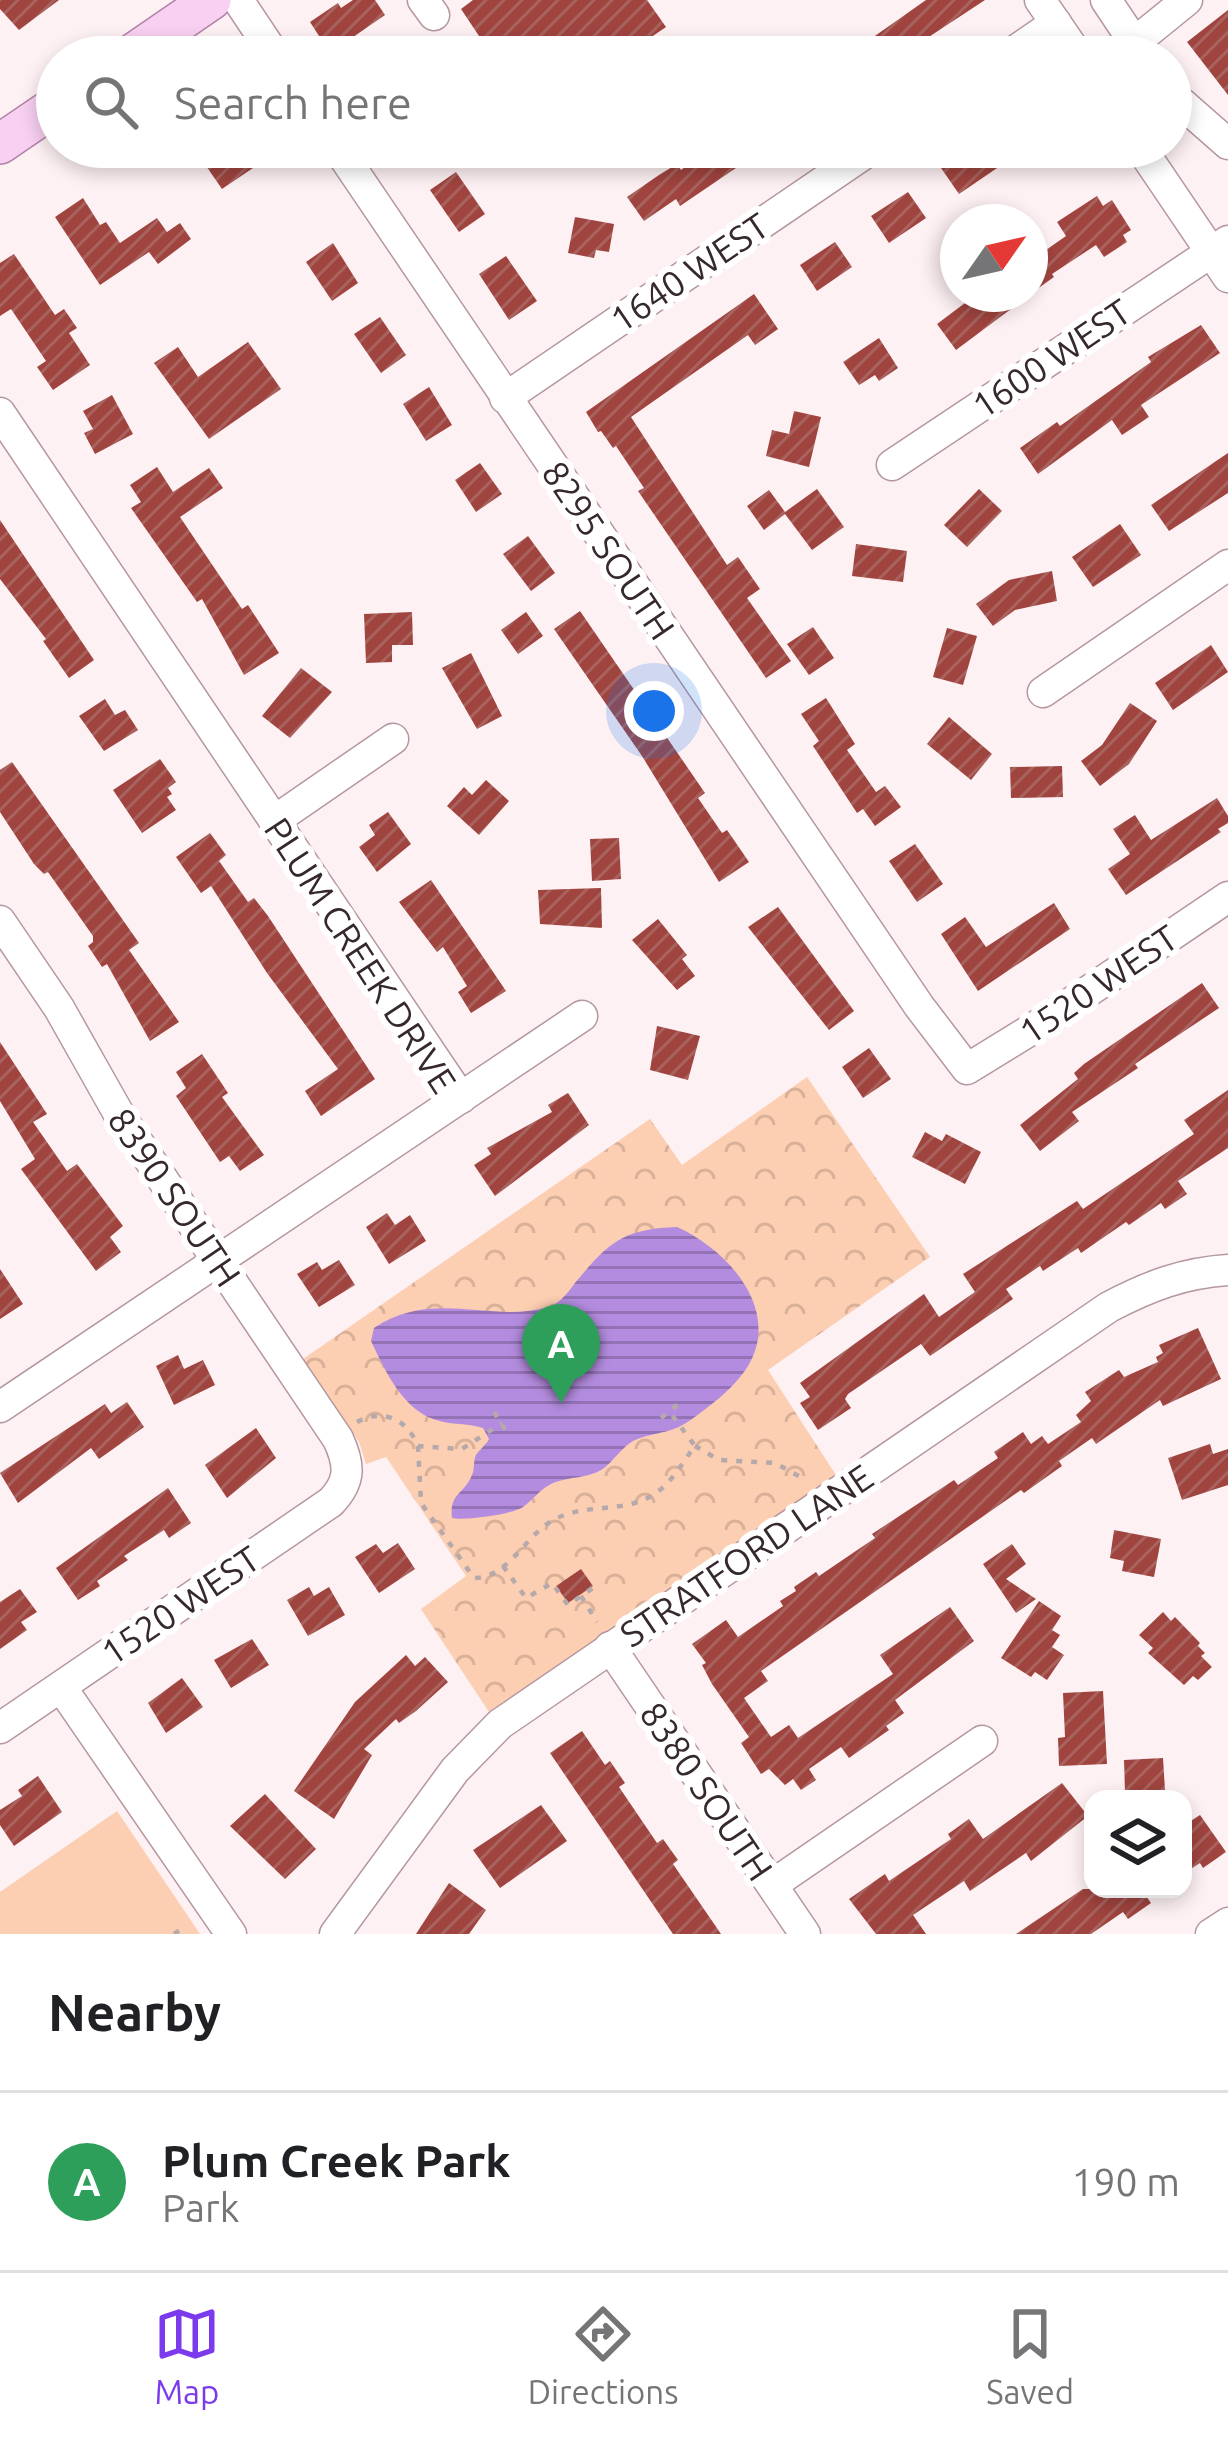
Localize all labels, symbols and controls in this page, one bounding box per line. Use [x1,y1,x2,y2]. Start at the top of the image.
search box [36,36,1192,168]
icon: search [78,69,144,135]
text: Search here [174,77,412,128]
street label: 1640 WEST [602,204,776,340]
north arrow [940,204,1048,312]
street label: 1600 WEST [964,290,1138,426]
street label: 8295 SOUTH [534,453,684,647]
your location [624,681,684,741]
street label: PLUM CREEK DRIVE [257,810,465,1100]
street label: 1520 WEST [1011,916,1185,1052]
street label: 8390 SOUTH [100,1100,250,1294]
pin: A [522,1304,600,1403]
street label: STRATFORD LANE [612,1455,880,1655]
street label: 1520 WEST [93,1537,267,1673]
street label: 8380 SOUTH [632,1694,782,1888]
map controls [1084,1790,1192,1898]
button: layers [1084,1790,1192,1898]
text: Nearby [48,1983,221,2041]
text: Plum Creek Park [162,2135,510,2186]
text: A [73,2160,101,2203]
text: 190 m [1071,2160,1180,2203]
text: Park [162,2186,240,2229]
tab: Map [154,2301,220,2410]
tab: Directions [528,2301,678,2410]
tab: Saved [986,2301,1074,2410]

